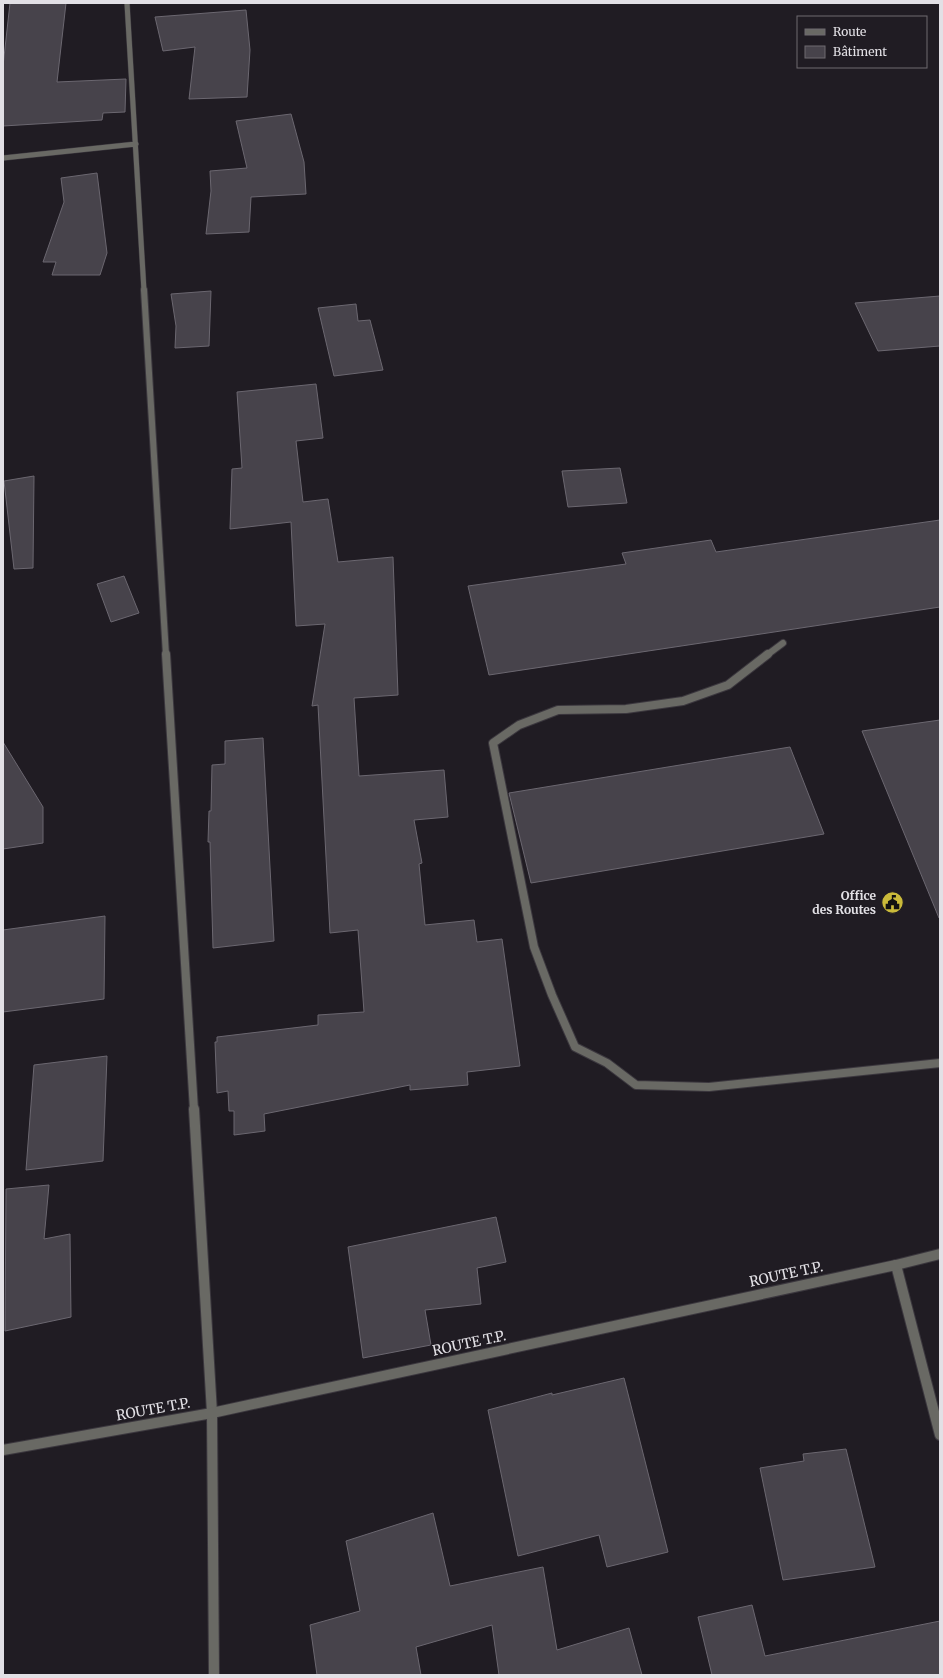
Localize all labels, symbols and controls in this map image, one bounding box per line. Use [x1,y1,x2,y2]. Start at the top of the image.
legend [797,16,927,68]
text: Route [833,24,866,39]
text: Bâtiment [833,44,887,59]
place label: Office des Routes [812,888,877,917]
public building icon: Office des Routes [879,889,905,915]
street label: ROUTE T.P. [748,1257,824,1291]
street label: ROUTE T.P. [431,1326,507,1360]
street label: ROUTE T.P. [115,1394,191,1424]

